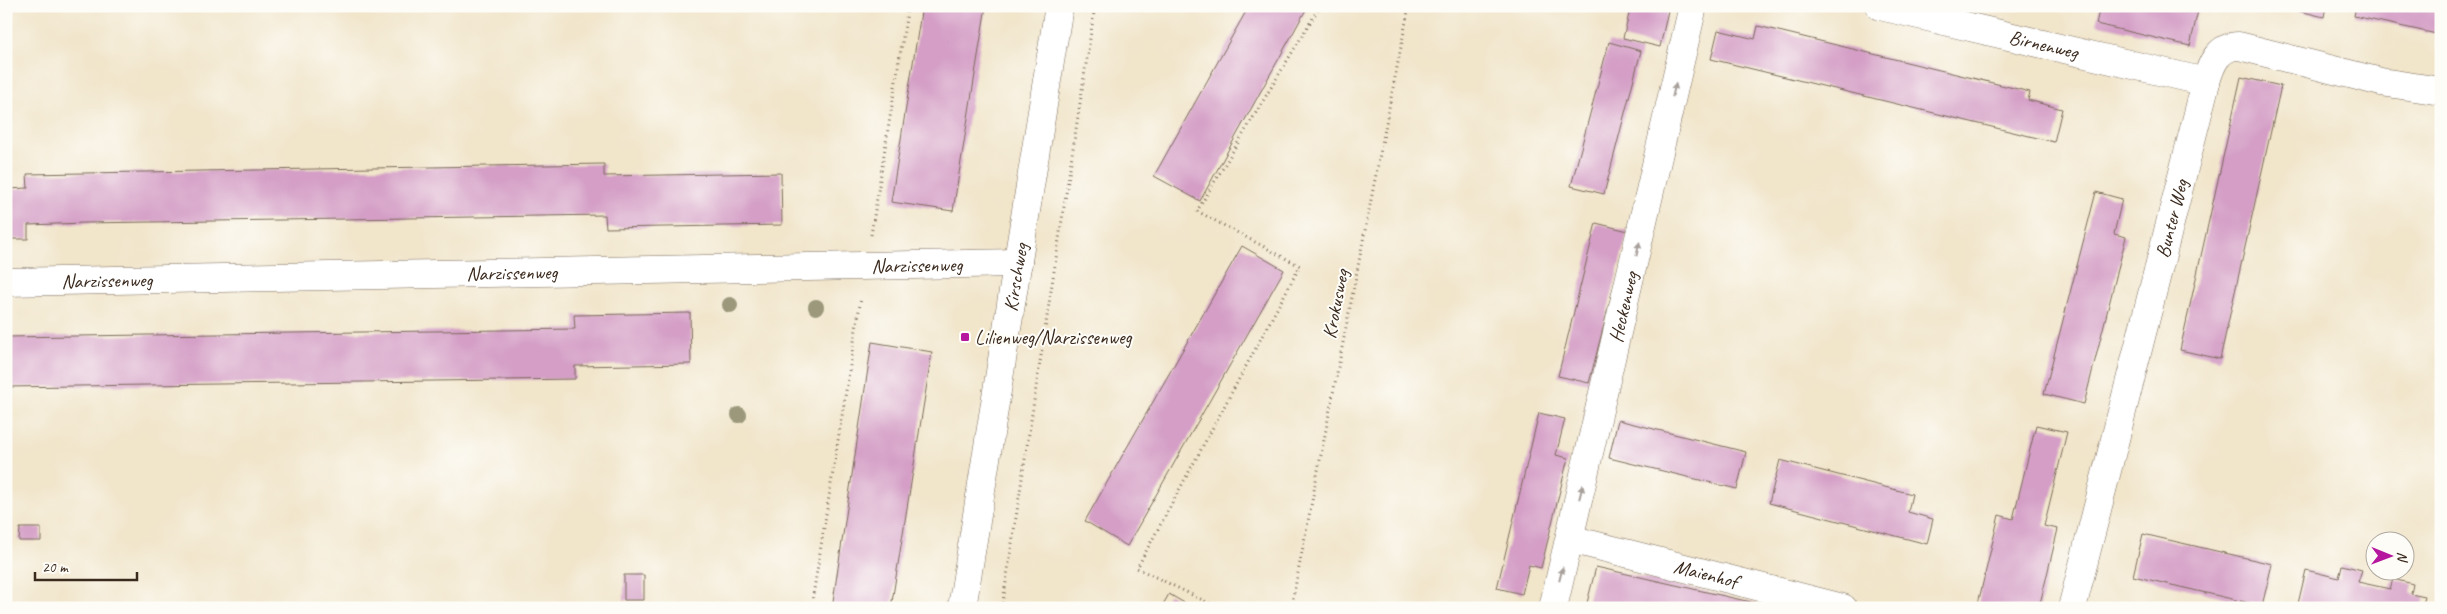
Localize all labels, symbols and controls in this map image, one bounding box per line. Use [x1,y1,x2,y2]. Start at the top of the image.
street label: Birnenweg [2007,25,2082,65]
one-way arrow [1670,83,1678,98]
street label: Bunter Weg [2150,176,2194,260]
street label: Kirschweg [998,240,1034,313]
one-way arrow [1634,241,1642,256]
street label: Narzissenweg [871,252,964,279]
street label: Narzissenweg [466,260,559,286]
street label: Krokusweg [1317,266,1355,341]
street label: Narzissenweg [61,267,154,294]
street label: Heckenweg [1603,268,1644,345]
place label: Lilienweg/Narzissenweg [975,325,1133,350]
marker: Lilienweg/Narzissenweg [959,331,971,343]
one-way arrow [1577,485,1585,500]
north arrow [2364,532,2414,582]
scale bar [35,549,138,581]
text: N [2394,552,2411,563]
street label: Maienhof [1671,554,1745,595]
text: 20 m [42,558,69,577]
one-way arrow [1557,566,1565,581]

